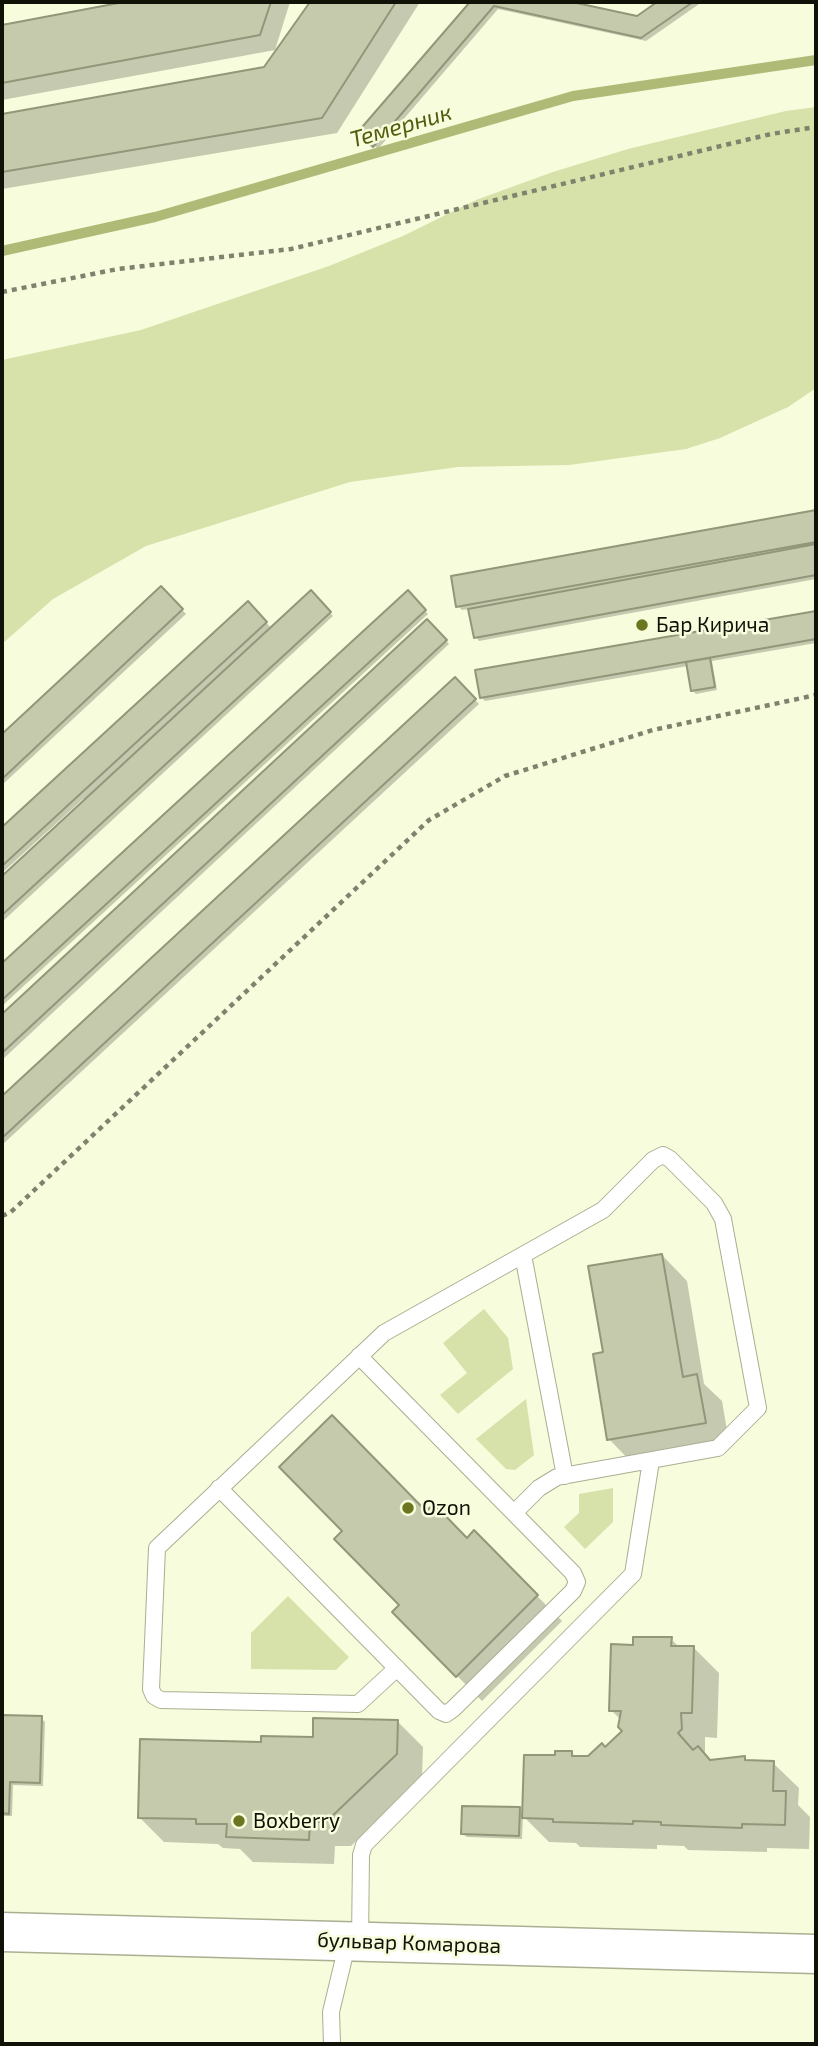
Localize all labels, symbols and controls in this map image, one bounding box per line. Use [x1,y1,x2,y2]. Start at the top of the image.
water label: Темерник [347,98,455,154]
place label: Бар Кирича [656,612,769,638]
marker: Бар Кирича [634,617,650,633]
place label: Ozon [422,1495,471,1521]
marker: Ozon [400,1500,416,1516]
place label: Boxberry [253,1808,340,1834]
marker: Boxberry [231,1813,247,1829]
street label: бульвар Комарова [316,1927,502,1959]

